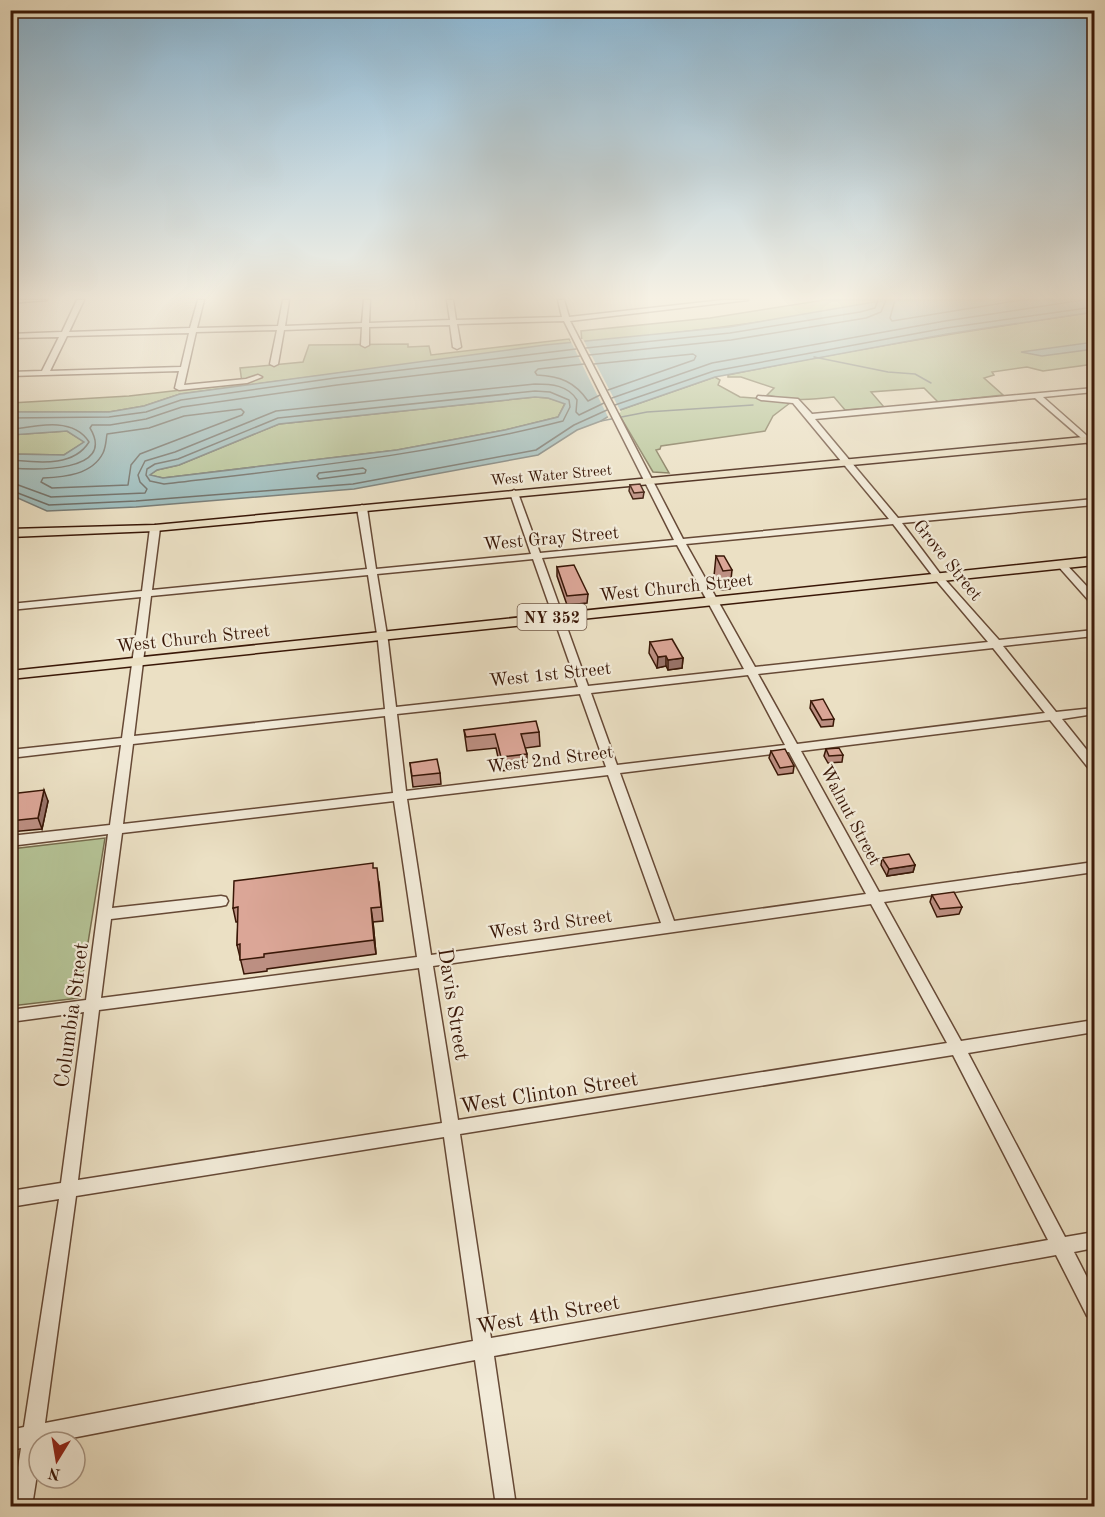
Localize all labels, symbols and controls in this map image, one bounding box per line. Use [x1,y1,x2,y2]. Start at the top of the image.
street label: West Water Street [490,464,613,489]
street label: Grove Street [909,517,985,604]
street label: West Gray Street [482,524,620,554]
street label: West Church Street [599,571,754,605]
road number: NY 352 [518,604,586,630]
street label: West Church Street [116,622,271,656]
street label: West 1st Street [488,660,612,690]
street label: West 2nd Street [486,743,614,777]
street label: Walnut Street [816,763,884,868]
street label: West 3rd Street [487,907,613,943]
street label: Columbia Street [52,941,93,1089]
street label: Davis Street [433,947,472,1062]
street label: West Clinton Street [459,1069,640,1118]
street label: West 4th Street [475,1293,621,1338]
north arrow [27,1430,87,1490]
text: N [46,1464,62,1482]

